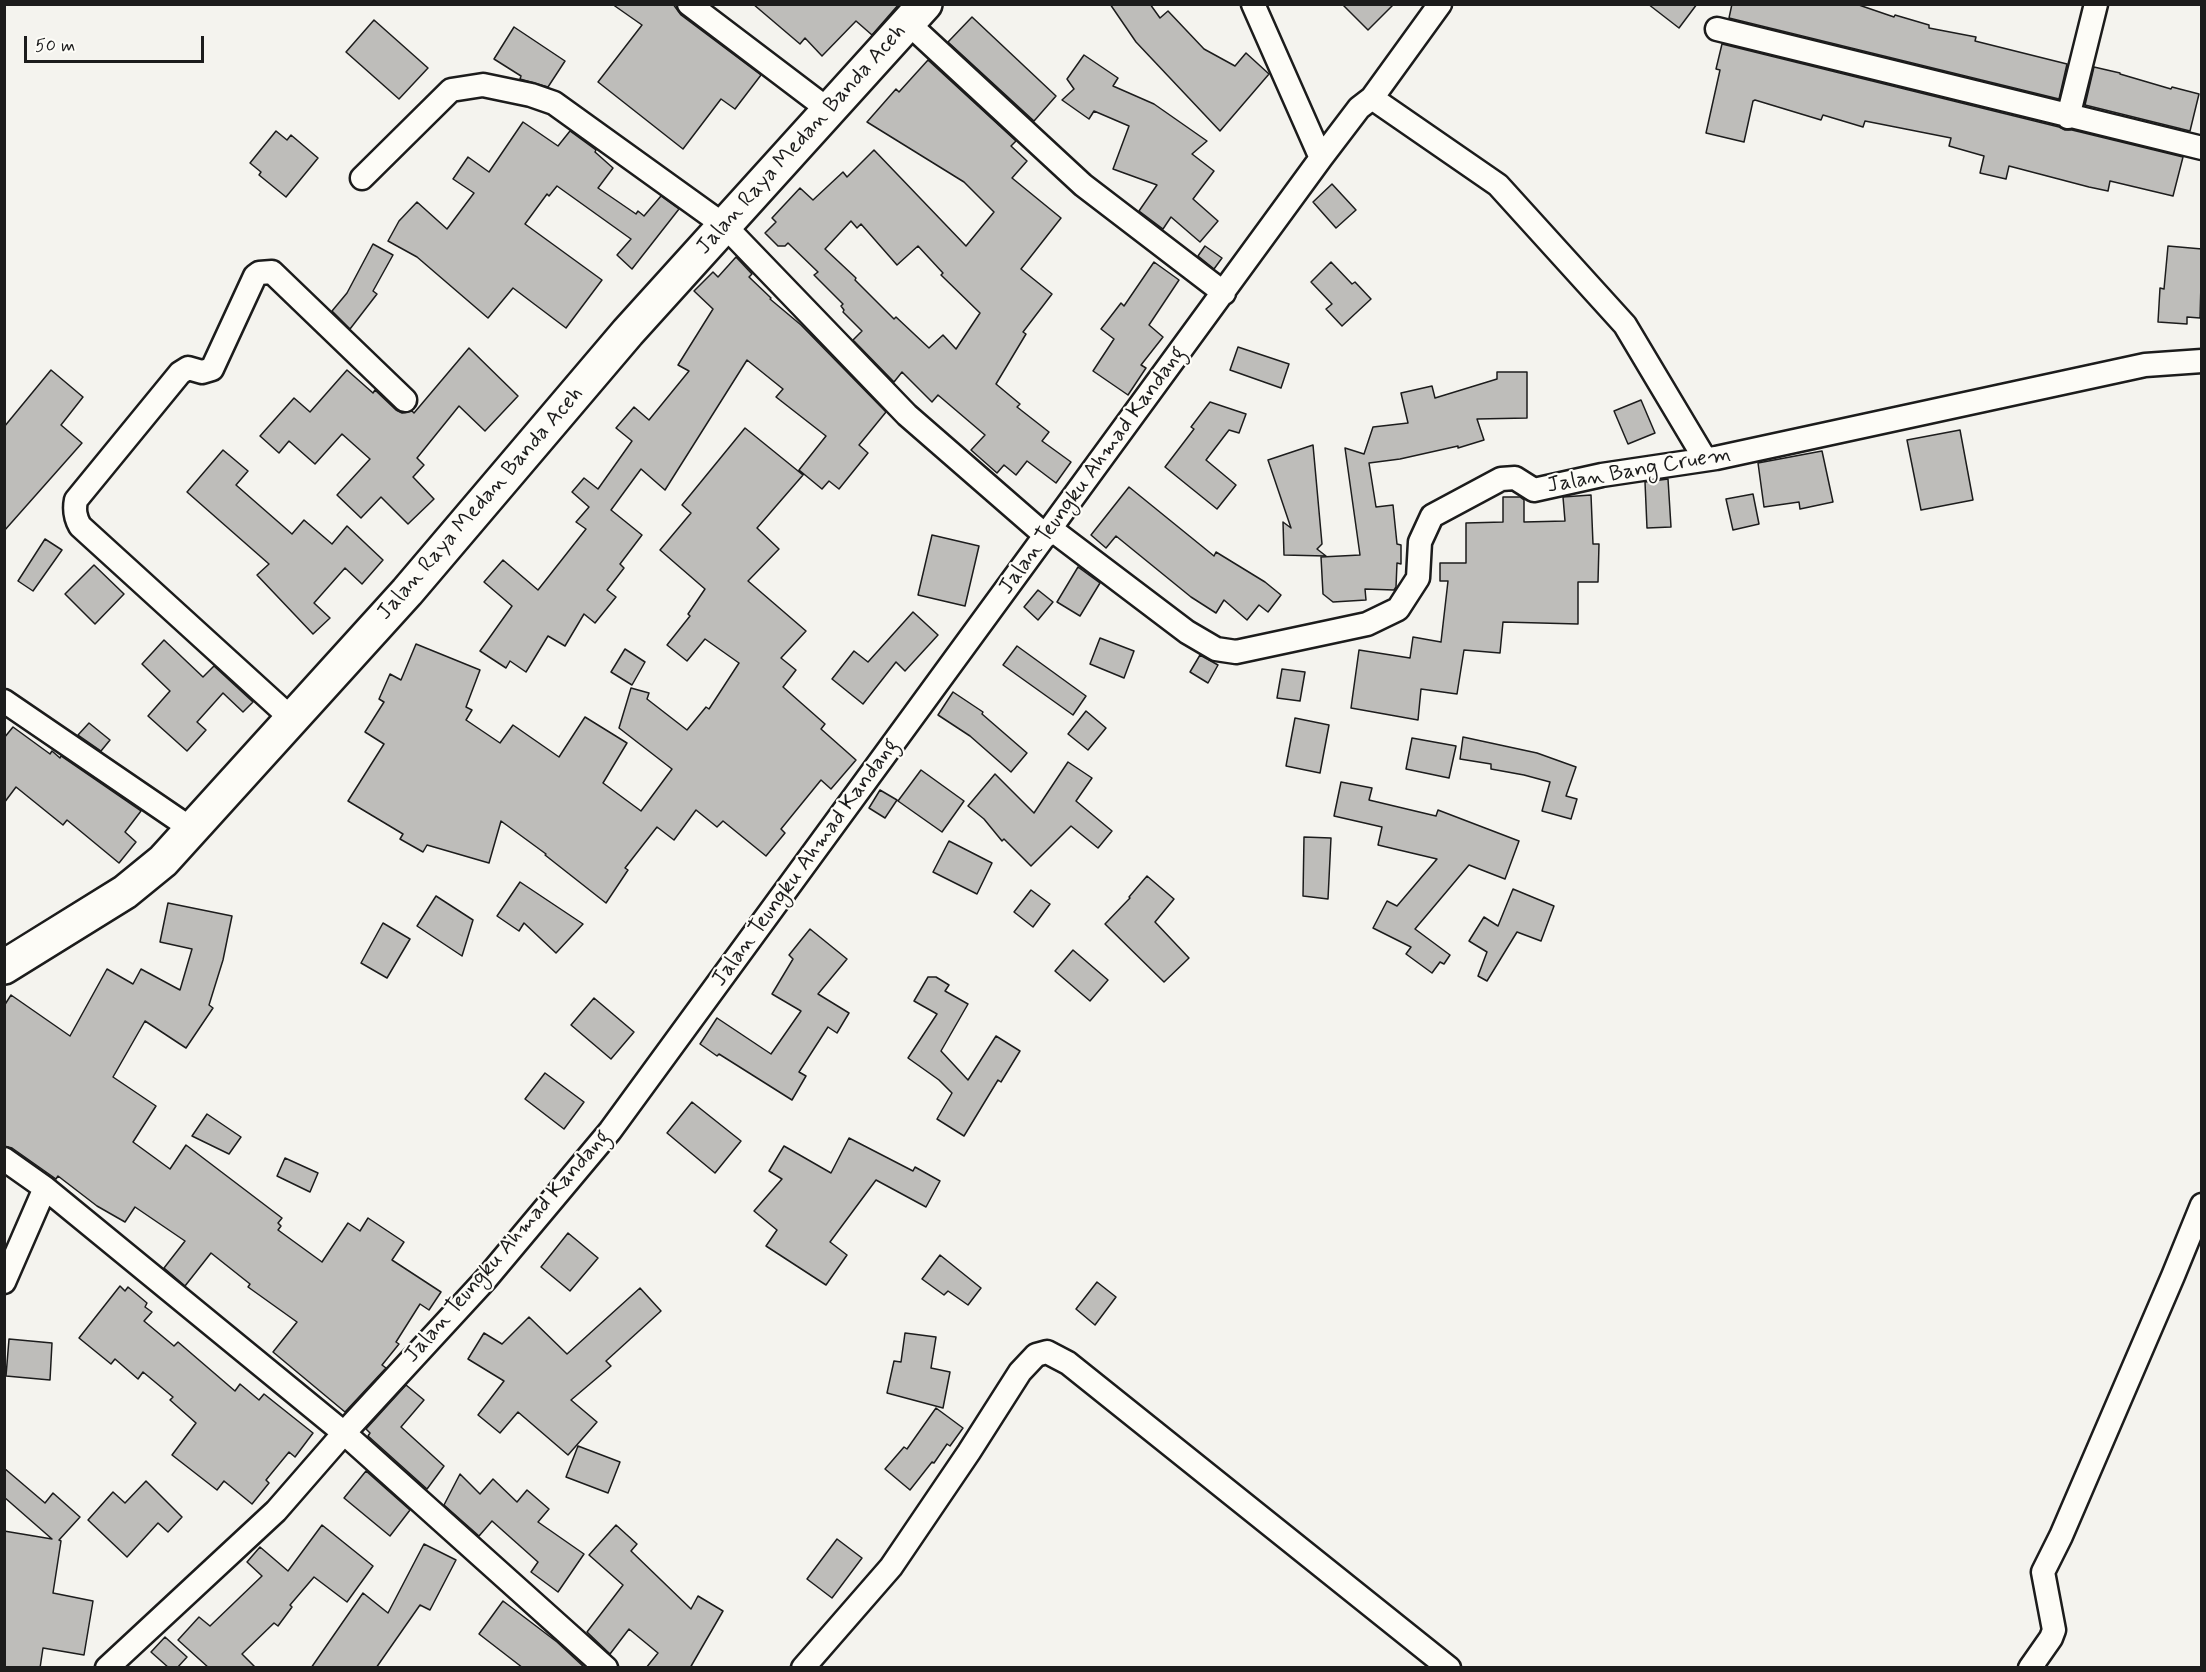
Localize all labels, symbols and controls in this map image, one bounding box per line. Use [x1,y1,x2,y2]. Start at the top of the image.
street label: Jalan Raya Medan Banda Aceh [692,19,912,261]
scale bar [27,24,207,62]
text: 50 m [35,34,75,58]
street label: Jalan Teungku Ahmad Kandang [994,342,1192,600]
street label: Jalan Raya Medan Banda Aceh [372,382,590,626]
street label: Jalan Bang Cruem [1545,442,1733,500]
street label: Jalan Teungku Ahmad Kandang [707,734,905,992]
street label: Jalan Teungku Ahmad Kandang [400,1125,616,1369]

